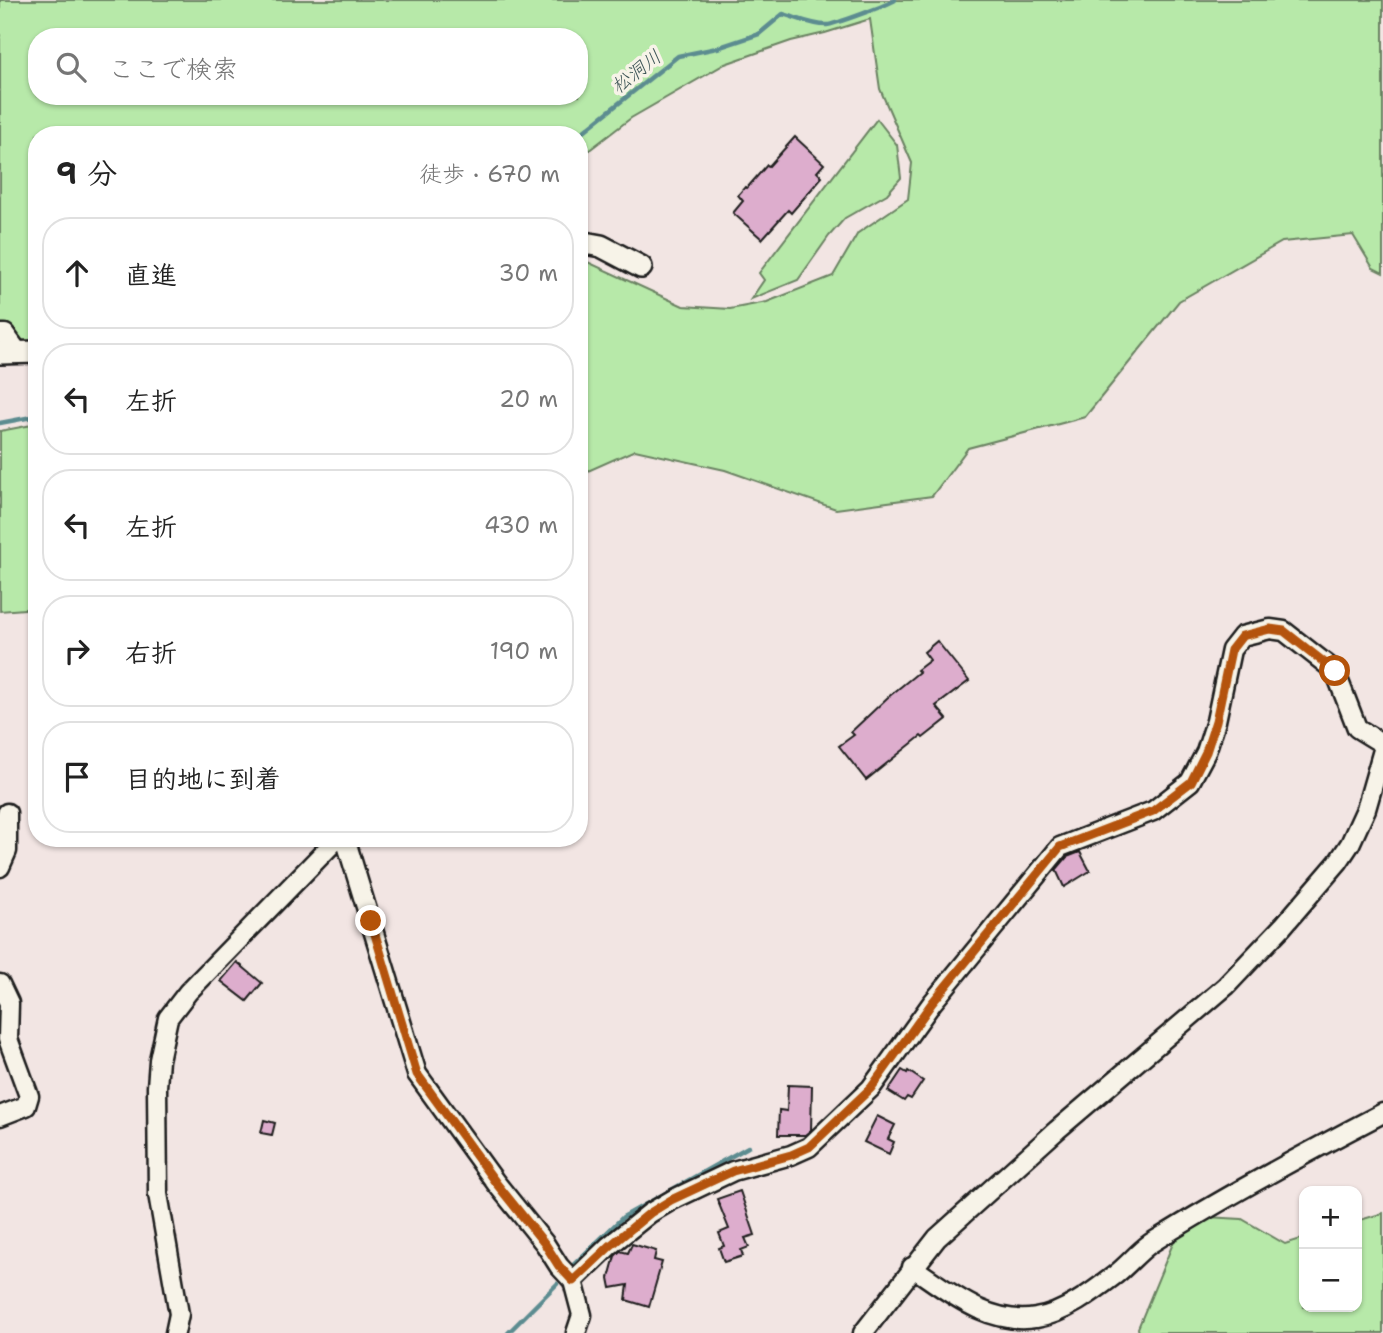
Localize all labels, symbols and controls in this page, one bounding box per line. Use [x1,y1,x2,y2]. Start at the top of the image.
search box [28,28,588,105]
water label: 松洞川 [606,44,666,99]
icon: search [52,48,90,86]
text: ここで検索 [108,51,238,86]
text: 9 分 [56,153,117,194]
text: 徒歩 · 670 m [419,159,560,189]
icon: ahead [58,254,96,292]
text: 直進 [125,257,177,292]
text: 30 m [499,258,558,288]
icon: left [58,380,96,418]
text: 左折 [125,383,177,418]
text: 20 m [499,384,558,414]
icon: left [58,506,96,544]
text: 左折 [125,509,177,544]
text: 430 m [484,510,558,540]
icon: right [58,632,96,670]
text: 右折 [125,635,177,670]
text: 190 m [490,636,558,666]
route start [1319,655,1350,686]
icon: arrive [58,758,96,796]
text: 目的地に到着 [125,761,281,796]
route end [355,905,386,936]
map controls [1299,1186,1362,1312]
button: + [1299,1186,1362,1249]
button: − [1299,1249,1362,1312]

